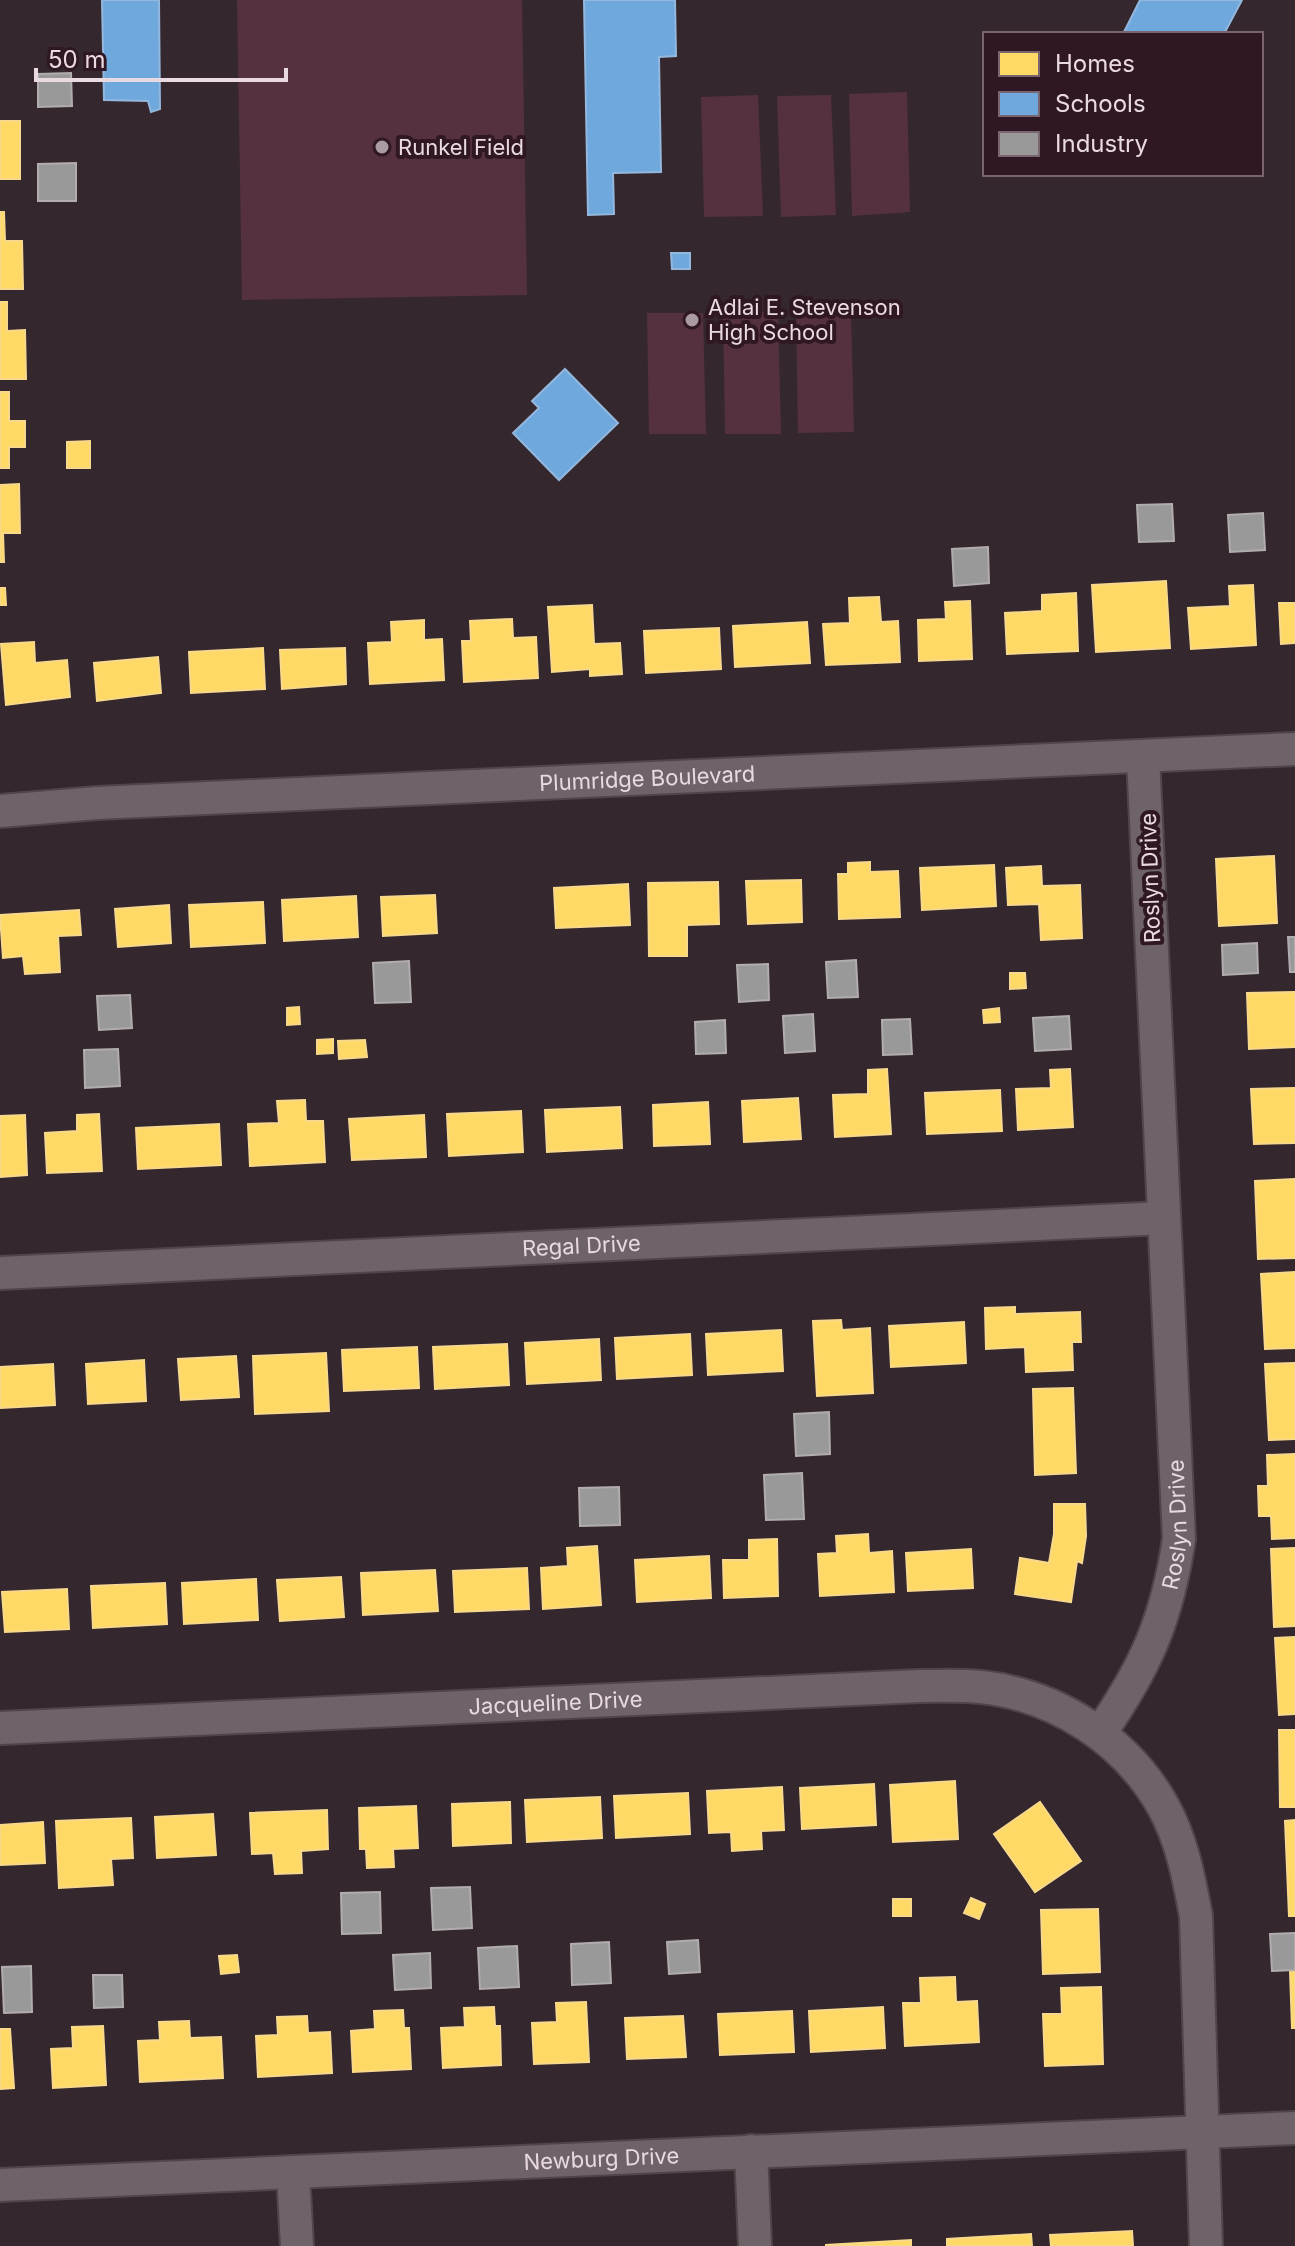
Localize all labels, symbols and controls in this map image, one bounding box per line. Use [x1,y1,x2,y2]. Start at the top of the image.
scale bar [36,32,286,82]
legend [983,32,1263,176]
text: 50 m [48,45,106,74]
text: Homes [1055,49,1135,78]
text: Schools [1055,89,1146,118]
text: Industry [1055,129,1148,158]
place label: Runkel Field [398,134,524,160]
marker: Runkel Field [373,138,391,156]
place label: Adlai E. Stevenson High School [708,294,901,345]
marker: Adlai E. Stevenson High School [683,311,701,329]
street label: Plumridge Boulevard [539,760,756,796]
street label: Roslyn Drive [1135,812,1165,944]
street label: Regal Drive [521,1230,641,1261]
street label: Roslyn Drive [1157,1459,1193,1592]
street label: Jacqueline Drive [468,1686,643,1720]
street label: Newburg Drive [523,2142,680,2175]

